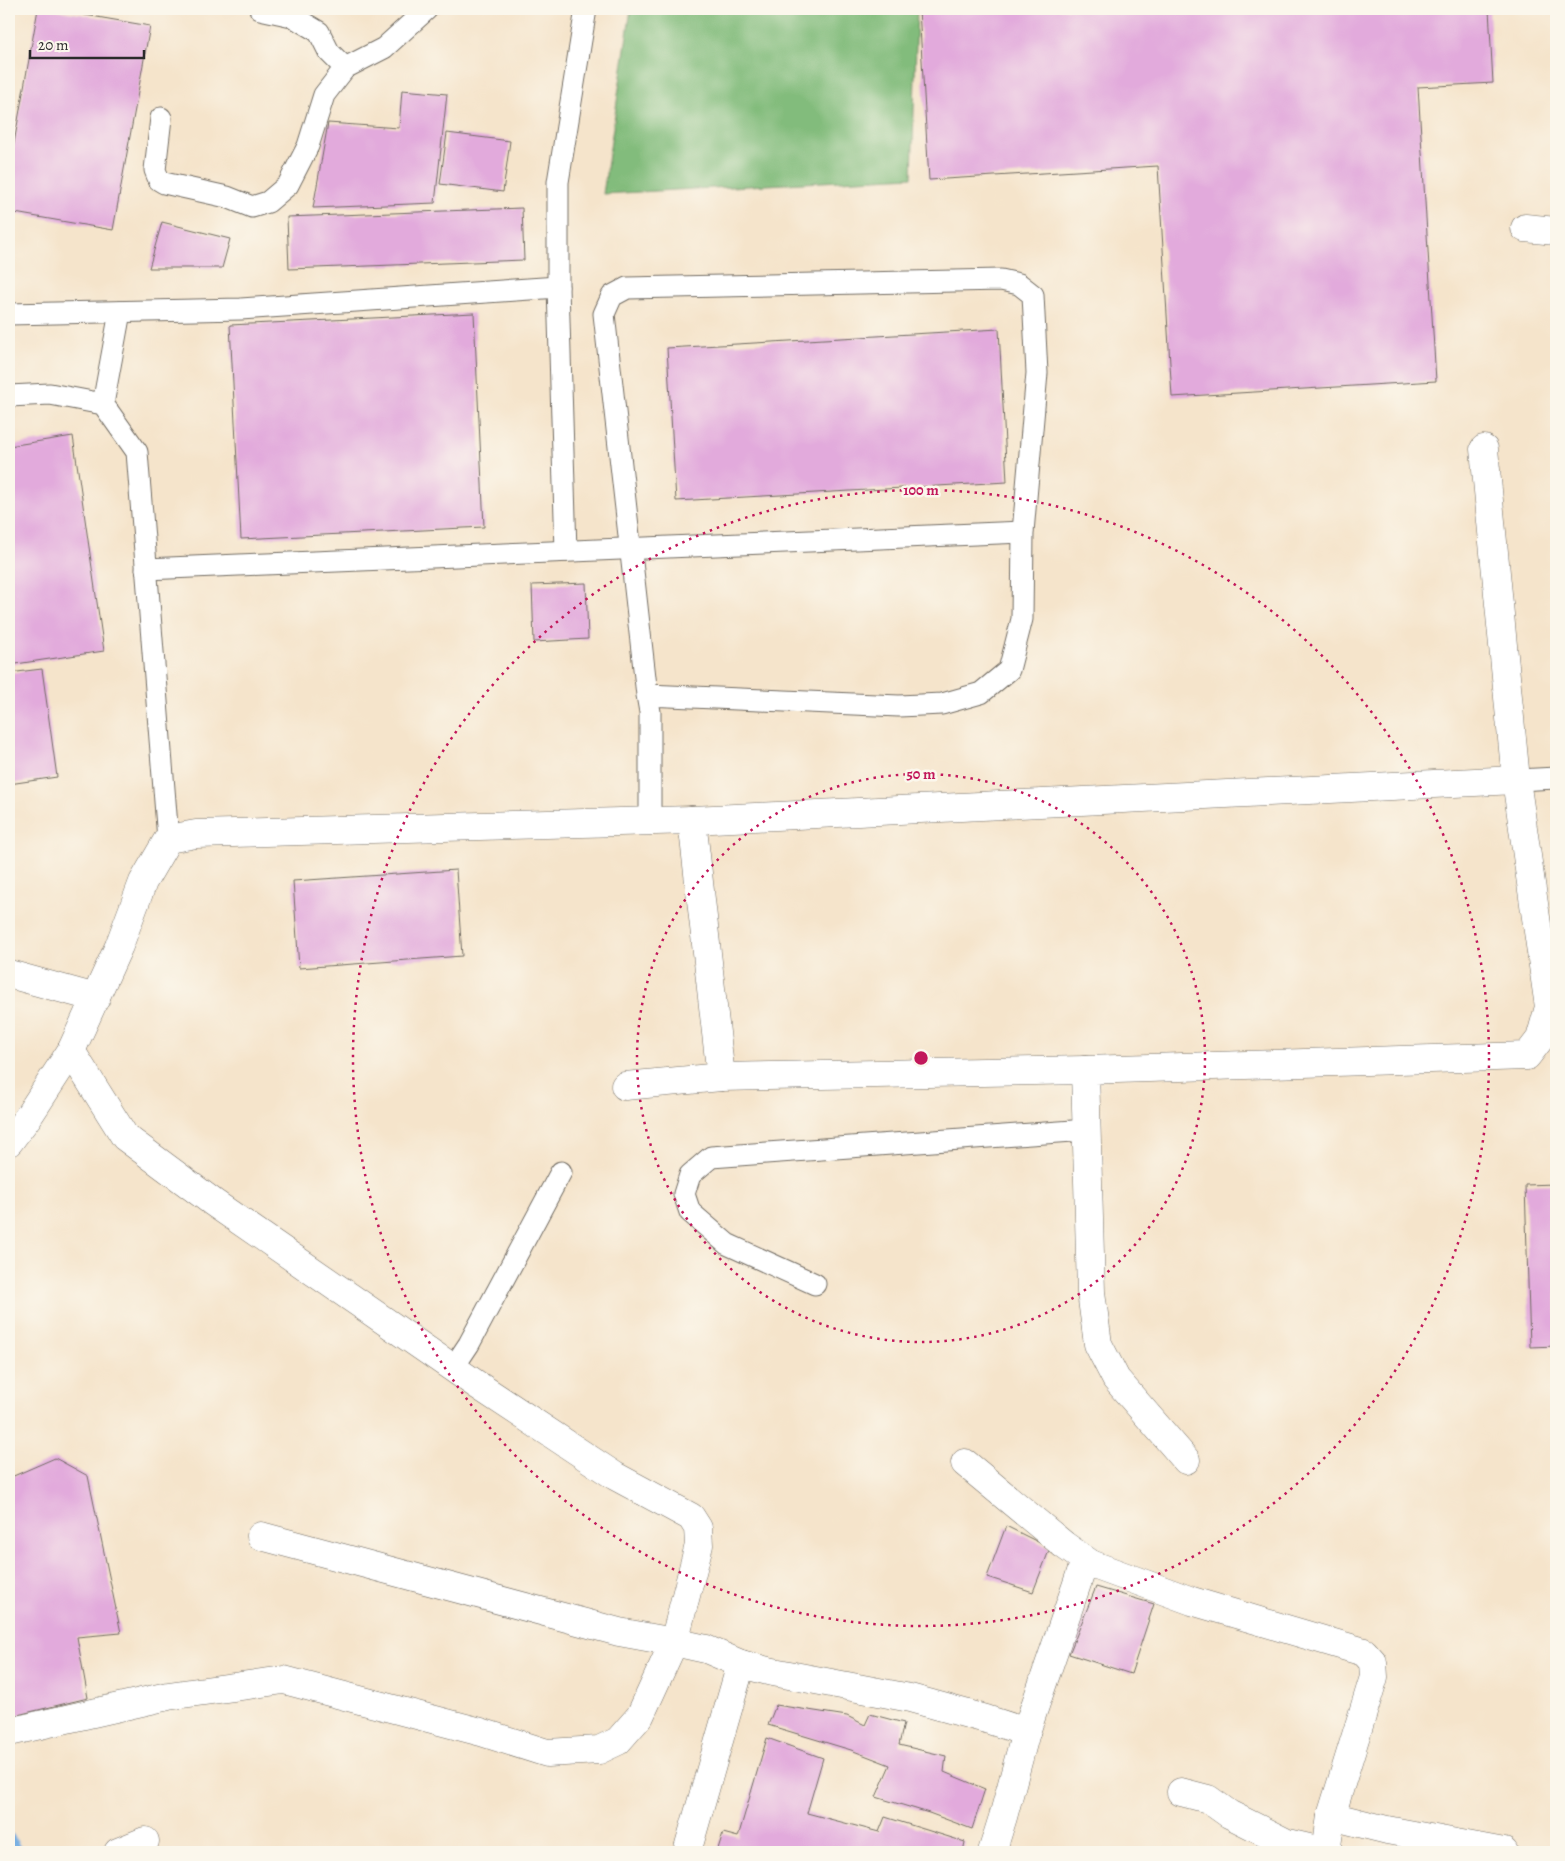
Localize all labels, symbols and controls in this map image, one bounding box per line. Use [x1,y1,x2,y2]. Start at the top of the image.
scale bar [30,28,144,60]
text: 20 m [38,35,69,55]
text: 100 m [903,480,939,500]
text: 50 m [906,764,936,784]
centre of rings [912,1049,930,1067]

